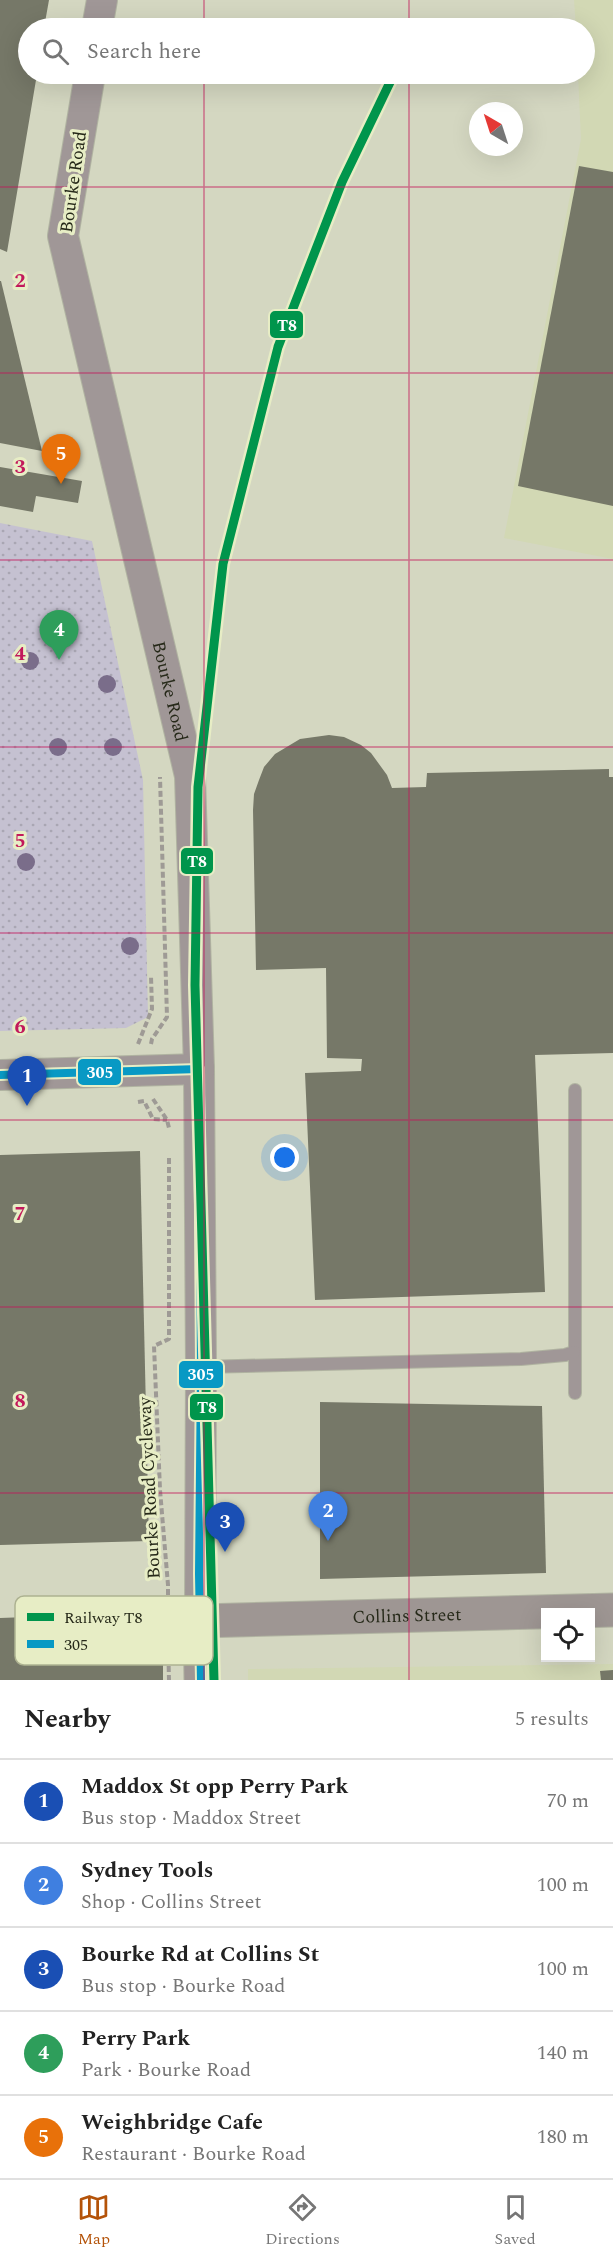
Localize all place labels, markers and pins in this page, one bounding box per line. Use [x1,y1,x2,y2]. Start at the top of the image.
pin: 5 [42,434,80,484]
pin: 4 [40,610,78,660]
pin: 1 [8,1056,46,1106]
pin: 2 [308,1492,348,1541]
pin: 3 [206,1502,244,1552]

